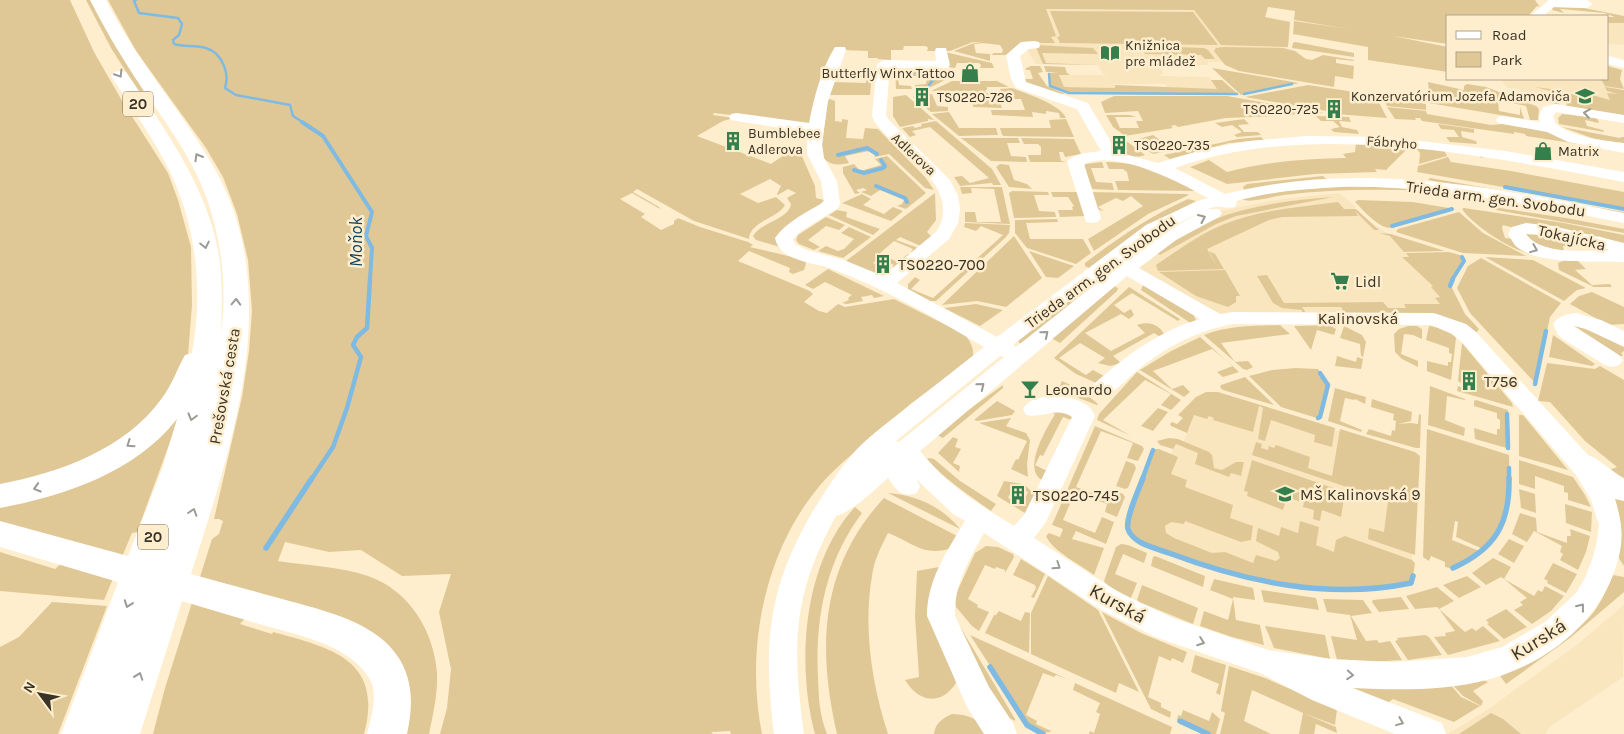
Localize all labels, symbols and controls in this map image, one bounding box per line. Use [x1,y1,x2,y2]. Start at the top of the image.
legend [1446,15,1609,80]
text: Road [1492,26,1527,44]
place label: Knižnica pre mládež [1125,37,1196,70]
library icon: Knižnica pre mládež [1099,42,1121,64]
text: Park [1492,51,1522,69]
shop icon: Butterfly Winx Tattoo [959,62,981,84]
place label: Butterfly Winx Tattoo [822,65,955,82]
one-way arrow [112,69,122,78]
school or university icon: Konzervatórium Jozefa Adamoviča [1574,85,1596,107]
building icon: TS0220-726 [911,86,933,108]
place label: Konzervatórium Jozefa Adamoviča [1351,88,1570,105]
place label: TS0220-726 [937,89,1013,106]
road number: 20 [123,92,153,116]
building icon: TS0220-725 [1323,98,1345,120]
place label: TS0220-725 [1243,101,1319,118]
one-way arrow [1583,108,1592,118]
place label: Bumblebee Adlerova [748,125,820,158]
street label: Adlerova [888,129,940,179]
building icon: Bumblebee Adlerova [722,130,744,152]
street label: Fábryho [1366,132,1418,153]
building icon: TS0220-735 [1108,134,1130,156]
place label: TS0220-735 [1134,137,1210,154]
shop icon: Matrix [1532,140,1554,162]
place label: Matrix [1558,143,1599,160]
one-way arrow [194,154,204,163]
street label: Trieda arm. gen. Svobodu [1405,176,1587,221]
street label: Trieda arm. gen. Svobodu [1021,210,1179,332]
one-way arrow [1197,214,1206,225]
water label: Moňok [345,216,367,267]
street label: Tokajícka [1536,220,1608,255]
one-way arrow [199,241,210,249]
one-way arrow [1529,242,1538,253]
building icon: TS0220-700 [872,253,894,275]
place label: TS0220-700 [898,255,985,274]
supermarket icon: Lidl [1329,270,1351,292]
place label: Lidl [1355,272,1381,291]
one-way arrow [231,298,241,306]
street label: Kalinovská [1318,309,1398,328]
street label: Prešovská cesta [205,326,244,446]
one-way arrow [1040,330,1049,339]
building icon: T756 [1458,370,1480,392]
place label: T756 [1484,372,1518,391]
bar icon: Leonardo [1019,378,1041,400]
place label: Leonardo [1045,380,1112,399]
one-way arrow [976,383,985,392]
one-way arrow [187,413,197,421]
one-way arrow [127,438,136,447]
one-way arrow [32,482,41,493]
school or university icon: MŠ Kalinovská 9 [1274,483,1296,505]
building icon: TS0220-745 [1007,484,1029,506]
place label: MŠ Kalinovská 9 [1300,485,1421,504]
place label: TS0220-745 [1033,486,1119,505]
one-way arrow [188,509,198,517]
road number: 20 [138,524,168,550]
one-way arrow [1052,560,1061,570]
street label: Kurská [1085,579,1150,628]
one-way arrow [124,599,134,608]
one-way arrow [1575,604,1583,613]
street label: Kurská [1507,614,1570,665]
one-way arrow [1196,636,1205,646]
north arrow [15,669,65,719]
one-way arrow [1347,670,1355,681]
one-way arrow [133,672,143,681]
text: N [20,679,39,696]
one-way arrow [1395,715,1404,726]

